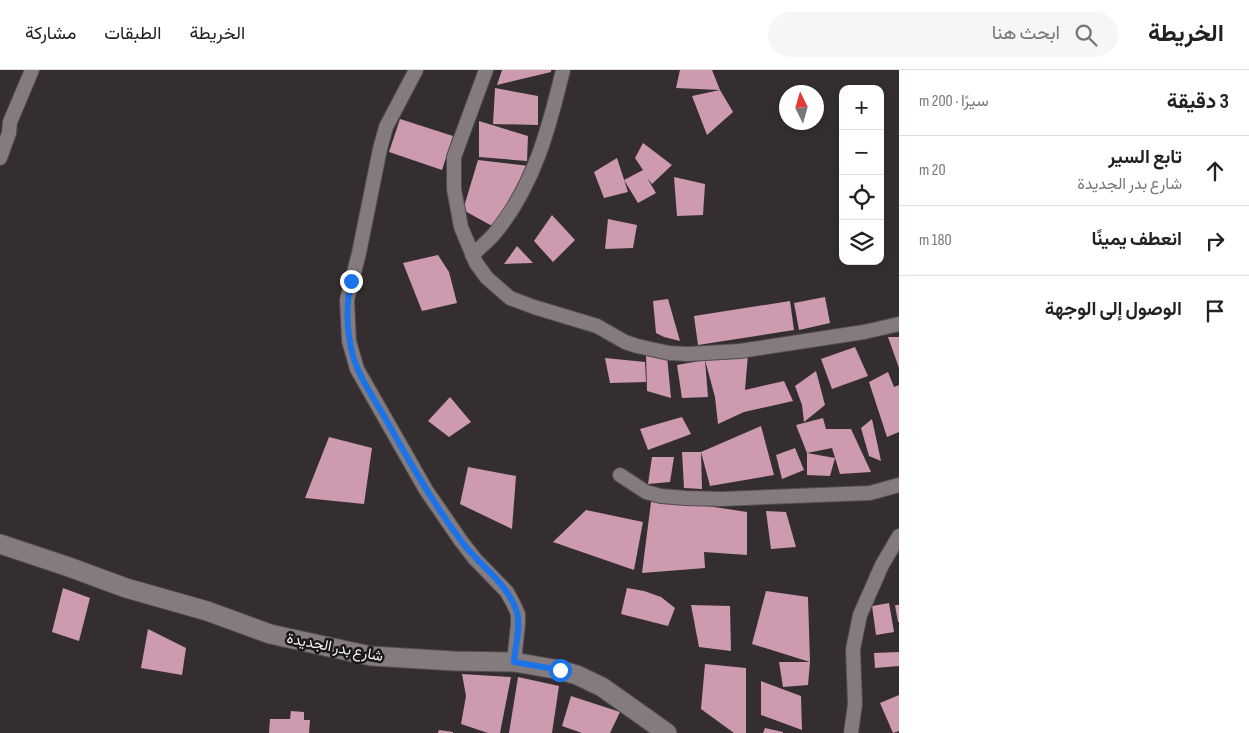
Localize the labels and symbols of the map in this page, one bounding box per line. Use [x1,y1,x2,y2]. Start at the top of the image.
north arrow [779,85,824,130]
route end [340,270,363,293]
street label: شارع بدر الجديدة [285,629,385,667]
route start [549,659,572,682]

